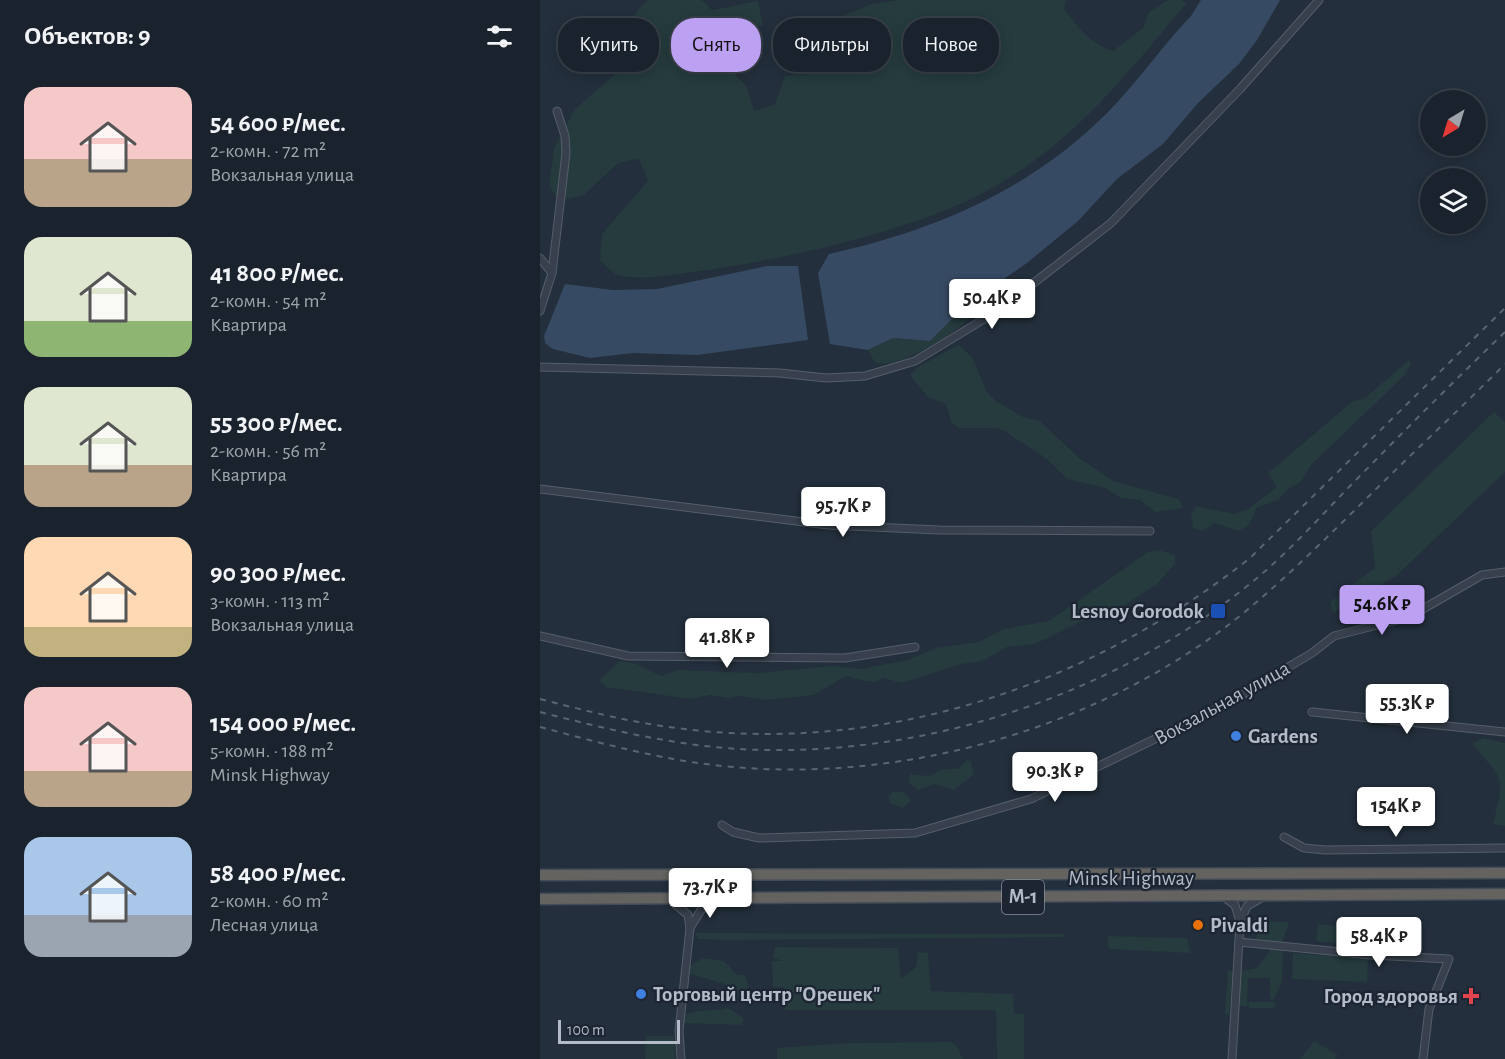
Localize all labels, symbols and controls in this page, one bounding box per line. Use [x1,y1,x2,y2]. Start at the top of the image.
chip: Купить [558,18,659,72]
chip: Снять [671,18,761,72]
chip: Фильтры [773,18,891,72]
chip: Новое [903,18,999,72]
icon: filters [483,20,516,53]
text: Объектов: 9 [24,23,151,49]
north arrow [1420,90,1486,156]
map controls [1420,90,1486,234]
text: 54 600 ₽/мес. [210,110,346,136]
icon: home [72,111,144,183]
text: 2-комн. · 72 m² [210,141,326,161]
text: Вокзальная улица [210,165,354,185]
button: layers [1420,168,1486,234]
text: 41 800 ₽/мес. [210,260,344,286]
icon: home [72,261,144,333]
pin: 50.4K ₽ [937,279,1047,330]
text: 50.4K ₽ [963,288,1021,308]
text: 2-комн. · 54 m² [210,291,326,311]
text: Квартира [210,315,287,335]
text: 55 300 ₽/мес. [210,410,343,436]
icon: home [72,411,144,483]
text: 2-комн. · 56 m² [210,441,326,461]
text: Квартира [210,465,287,485]
pin: 95.7K ₽ [788,487,898,538]
text: 95.7K ₽ [815,496,871,516]
text: 90 300 ₽/мес. [210,560,346,586]
icon: home [72,561,144,633]
pin: 54.6K ₽ [1327,585,1437,636]
text: 3-комн. · 113 m² [210,591,330,611]
text: 54.6K ₽ [1354,594,1411,614]
place label: Lesnoy Gorodok [1071,601,1205,622]
marker: Lesnoy Gorodok [1209,602,1227,620]
text: Вокзальная улица [210,615,354,635]
pin: 41.8K ₽ [672,618,782,669]
text: 41.8K ₽ [699,627,755,647]
street label: Вокзальная улица [1151,657,1294,749]
pin: 55.3K ₽ [1352,684,1462,735]
text: 55.3K ₽ [1380,693,1434,713]
text: 154 000 ₽/мес. [210,710,356,736]
icon: home [72,711,144,783]
place label: Gardens [1248,726,1318,747]
marker: Gardens [1229,729,1243,743]
text: 5-комн. · 188 m² [210,741,334,761]
pin: 90.3K ₽ [1000,752,1110,803]
text: 90.3K ₽ [1026,761,1084,781]
text: Minsk Highway [210,765,330,785]
pin: 154K ₽ [1347,787,1445,838]
text: 154K ₽ [1371,796,1421,816]
text: 58 400 ₽/мес. [210,860,346,886]
icon: home [72,861,144,933]
pin: 73.7K ₽ [655,868,765,919]
street label: Minsk Highway [1068,868,1194,889]
text: 73.7K ₽ [683,877,737,897]
road number: М-1 [1002,880,1044,914]
text: 2-комн. · 60 m² [210,891,328,911]
text: Лесная улица [210,915,318,935]
place label: Pivaldi [1210,915,1268,936]
pin: 58.4K ₽ [1324,917,1434,968]
marker: Pivaldi [1191,918,1205,932]
text: 58.4K ₽ [1350,926,1408,946]
place label: Торговый центр "Орешек" [653,984,880,1005]
place label: Город здоровья [1323,986,1458,1007]
marker: Торговый центр "Орешек" [634,987,648,1001]
marker: Город здоровья [1462,987,1480,1005]
scale bar [558,1017,680,1044]
text: 100 m [567,1022,605,1038]

